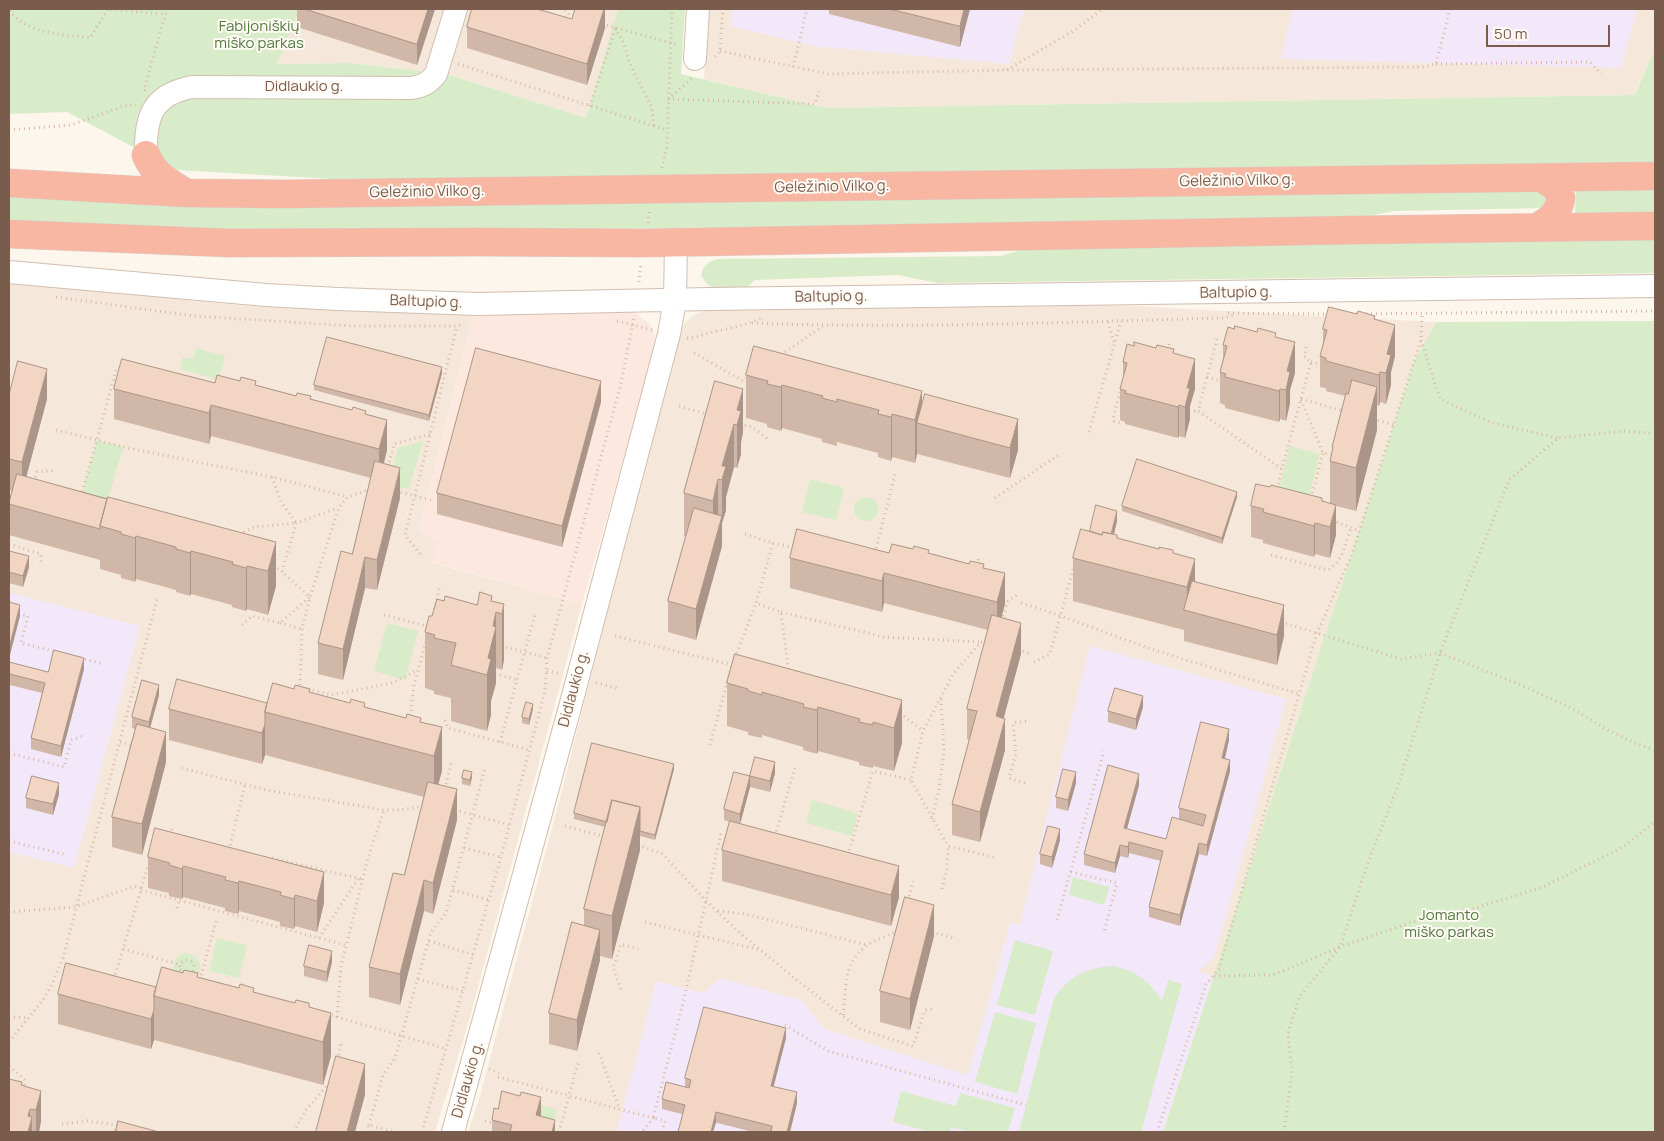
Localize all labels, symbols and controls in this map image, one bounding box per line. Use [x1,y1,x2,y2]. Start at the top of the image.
scale bar [1489,15,1613,47]
park label: Fabijoniškių miško parkas [214,18,304,53]
text: 50 m [1494,23,1528,44]
street label: Didlaukio g. [265,78,343,96]
street label: Geležinio Vilko g. [1179,171,1295,191]
street label: Geležinio Vilko g. [774,177,890,197]
street label: Geležinio Vilko g. [369,182,485,202]
street label: Baltupio g. [1199,283,1273,303]
street label: Baltupio g. [794,287,868,307]
street label: Baltupio g. [389,292,463,312]
street label: Didlaukio g. [555,649,593,729]
park label: Jomanto miško parkas [1404,907,1494,942]
street label: Didlaukio g. [449,1040,487,1120]

